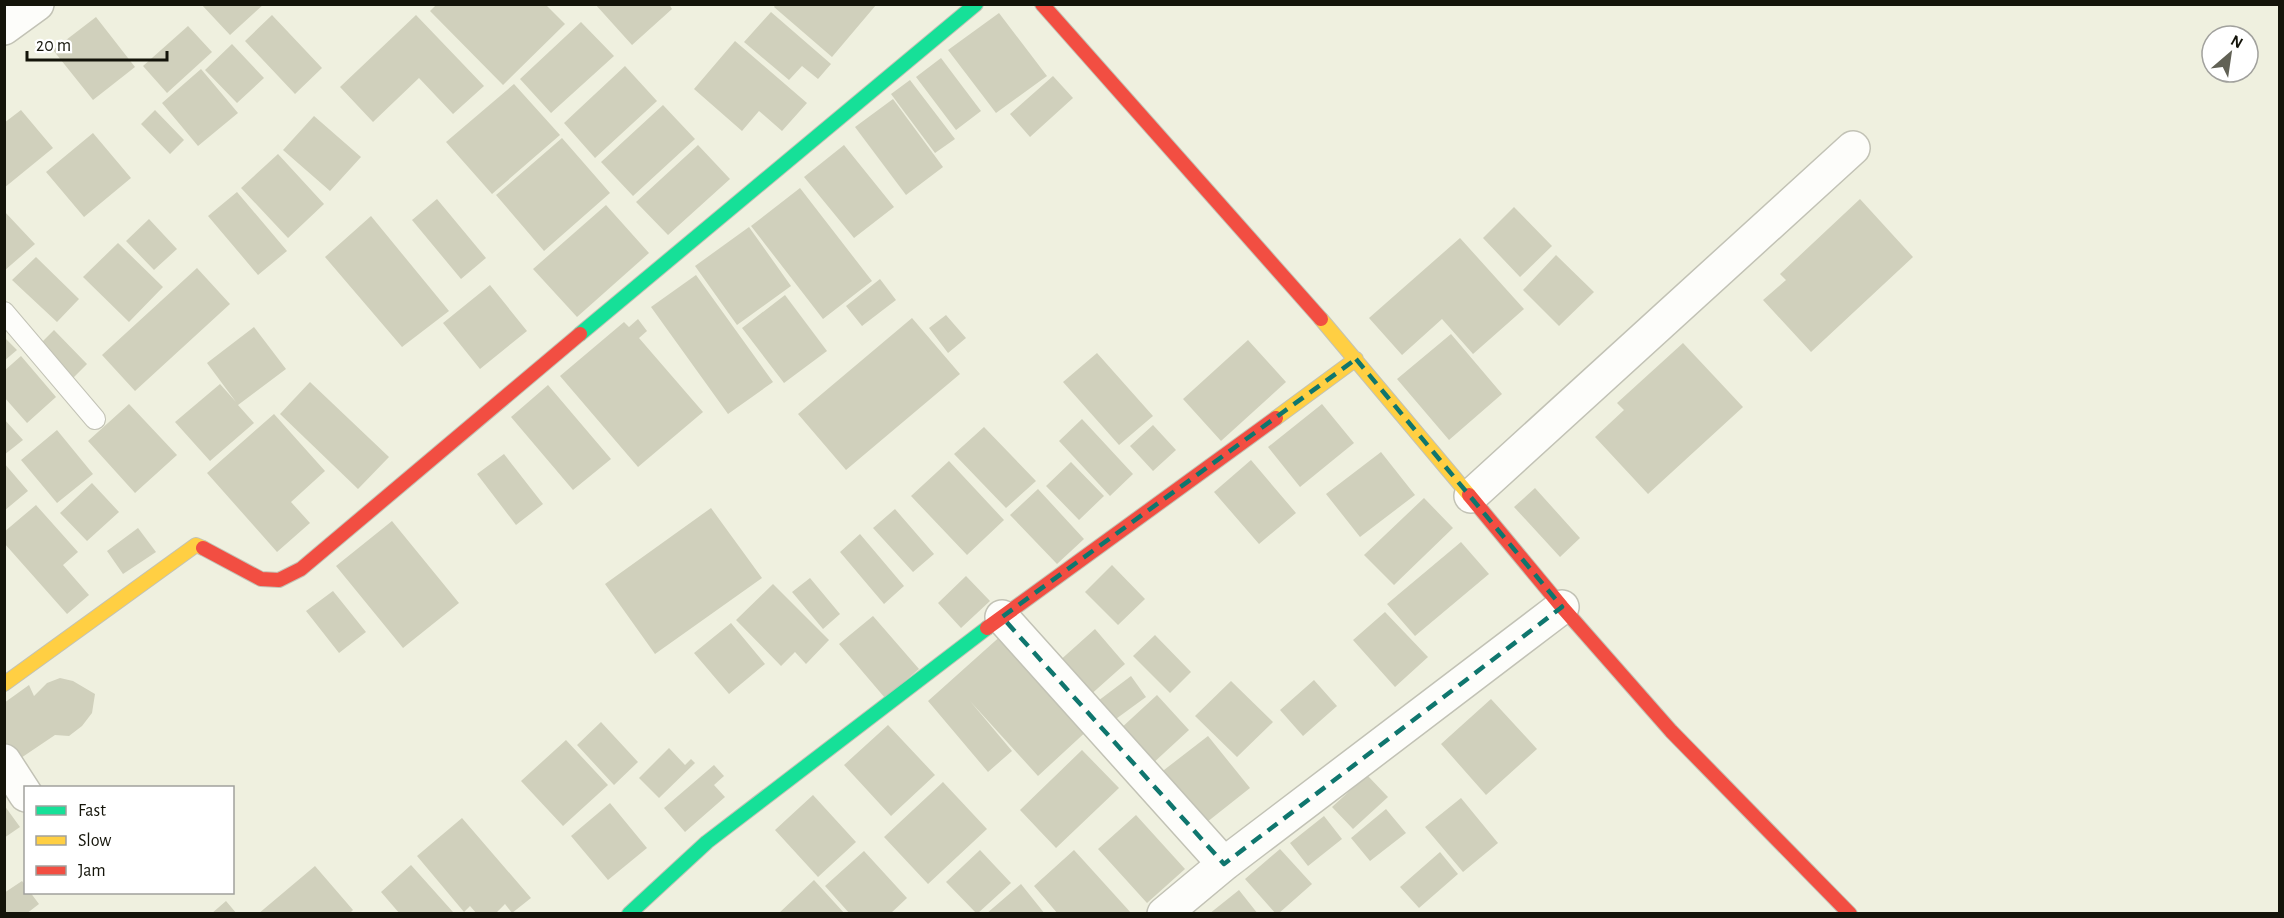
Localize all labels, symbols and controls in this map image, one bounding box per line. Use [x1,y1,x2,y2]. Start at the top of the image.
scale bar [27,24,166,62]
north arrow [2200,24,2260,84]
text: N [2228,32,2246,51]
text: 20 m [36,37,71,55]
legend [24,786,234,894]
text: Fast [78,802,106,820]
text: Slow [78,832,111,850]
text: Jam [78,862,106,880]

